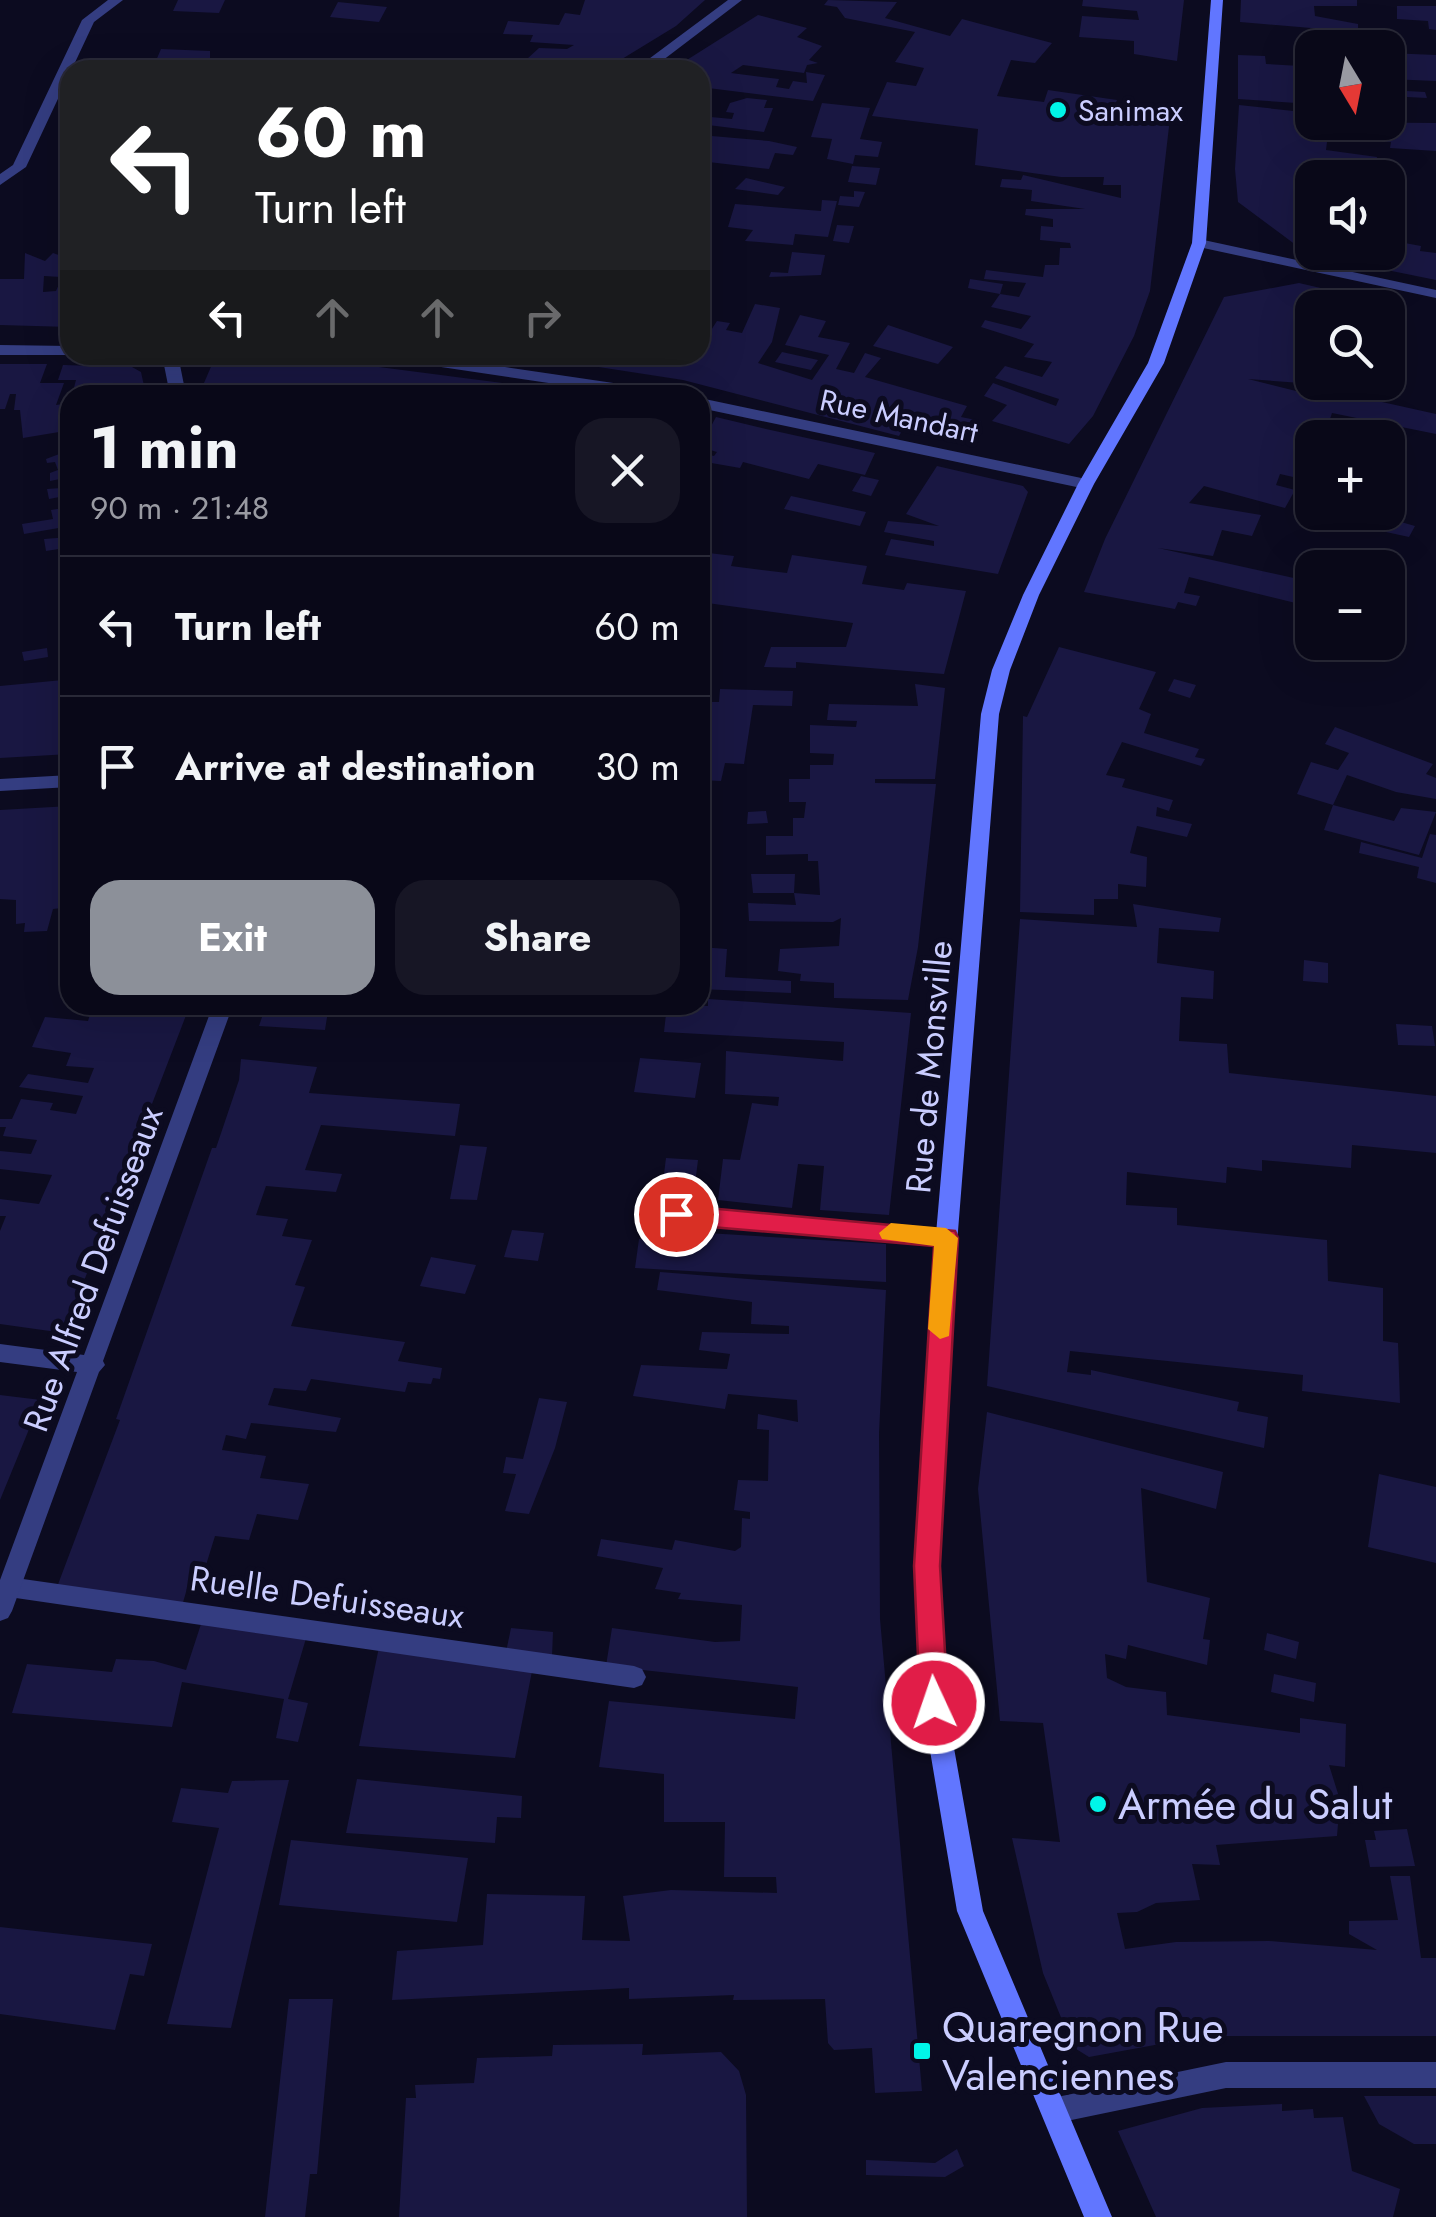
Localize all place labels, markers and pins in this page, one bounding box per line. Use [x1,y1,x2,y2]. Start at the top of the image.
place label: Sanimax [1078,89,1183,132]
marker: Sanimax [1047,99,1069,121]
pin [634,1172,719,1257]
place label: Armée du Salut [1118,1774,1392,1835]
marker: Armée du Salut [1087,1793,1109,1815]
place label: Quaregnon Rue Valenciennes [942,1997,1224,2106]
marker: Quaregnon Rue Valenciennes [911,2040,933,2062]

